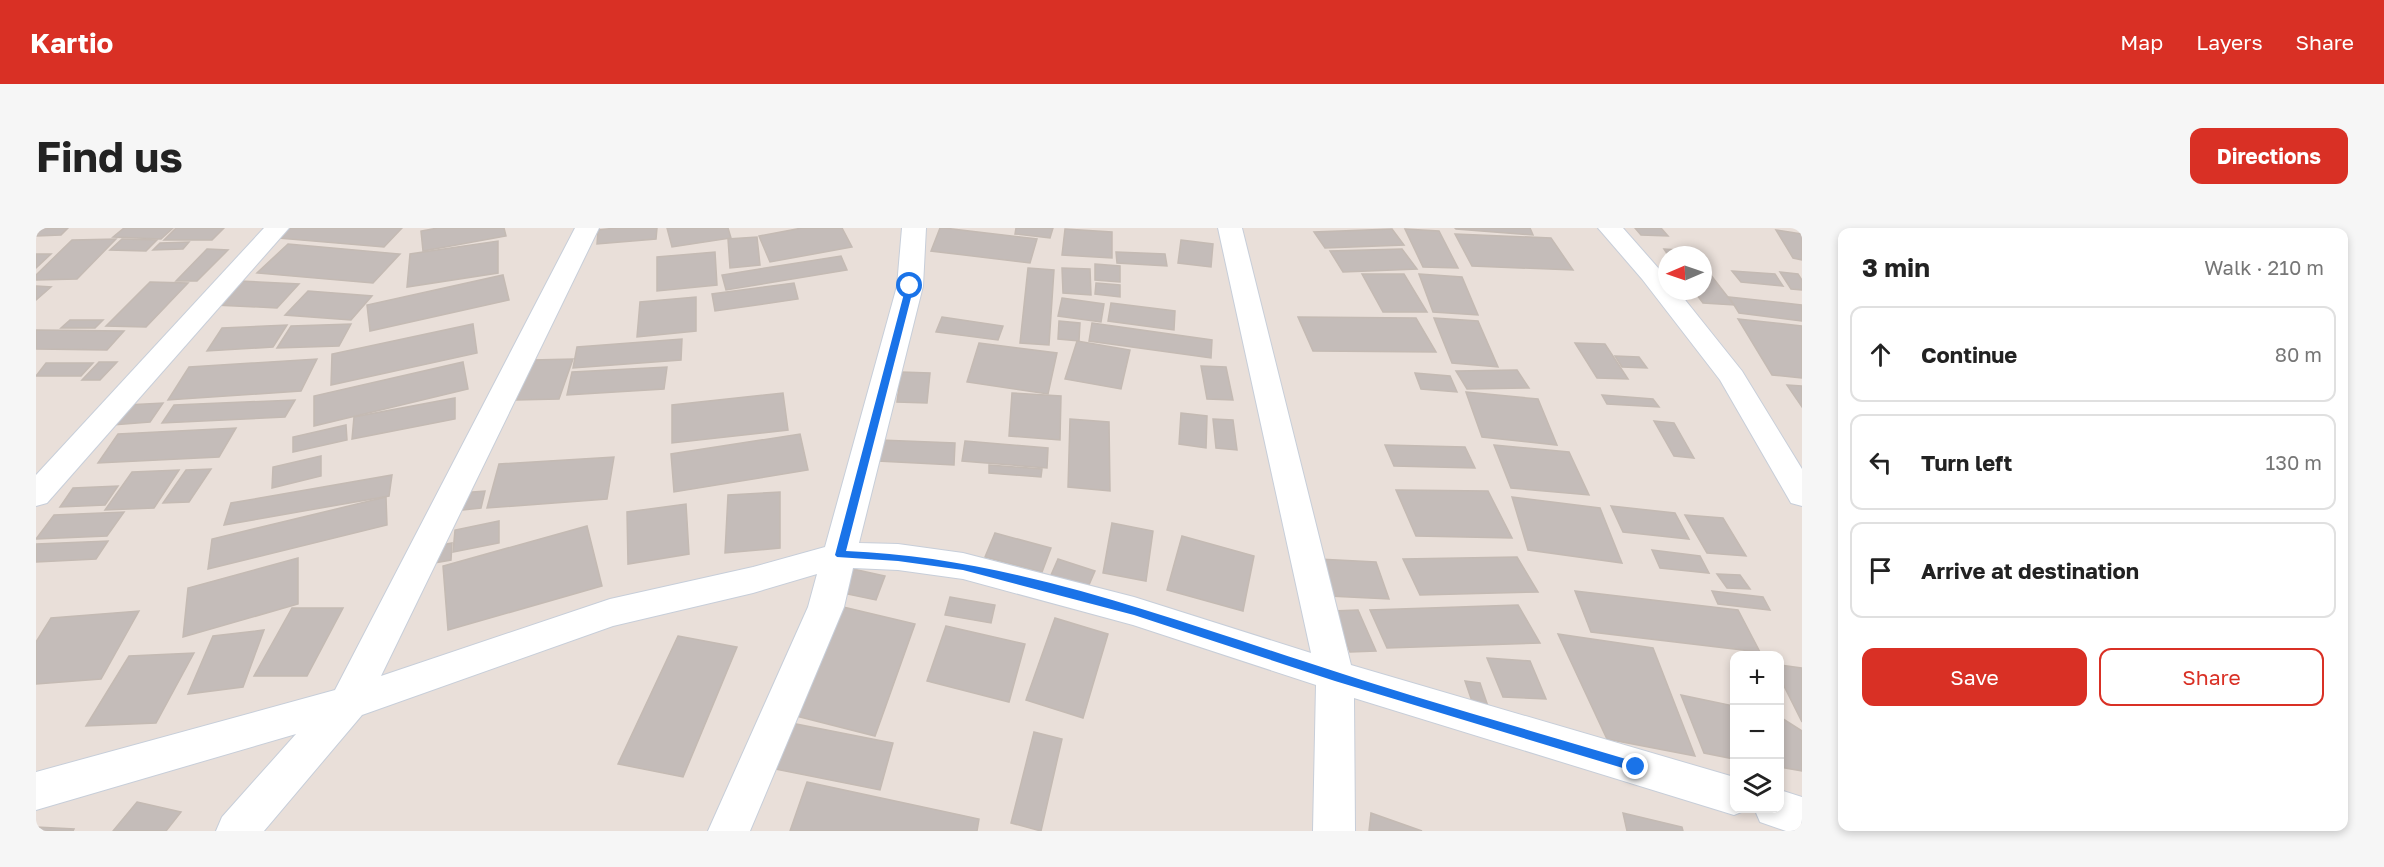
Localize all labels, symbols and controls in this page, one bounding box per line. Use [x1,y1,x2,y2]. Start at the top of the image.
text: Kartio [30,26,113,59]
text: Map [2120,29,2163,55]
text: Layers [2196,29,2263,55]
text: Share [2296,29,2354,55]
button: Directions [2190,128,2348,184]
text: Find us [36,131,183,181]
north arrow [1658,246,1712,300]
text: 3 min [1862,252,1930,283]
text: Walk · 210 m [2204,255,2324,279]
route start [896,272,922,298]
icon: ahead [1864,338,1897,371]
text: Continue [1921,341,2017,368]
text: 80 m [2275,342,2322,366]
icon: left [1864,446,1897,479]
text: Turn left [1921,449,2012,476]
text: 130 m [2266,450,2322,474]
icon: arrive [1864,554,1897,587]
text: Arrive at destination [1921,557,2139,584]
button: Save [1862,648,2087,706]
button: Share [2099,648,2324,706]
map controls [1730,651,1784,813]
button: + [1730,651,1784,705]
button: − [1730,705,1784,759]
route end [1622,753,1648,779]
button: layers [1730,759,1784,813]

